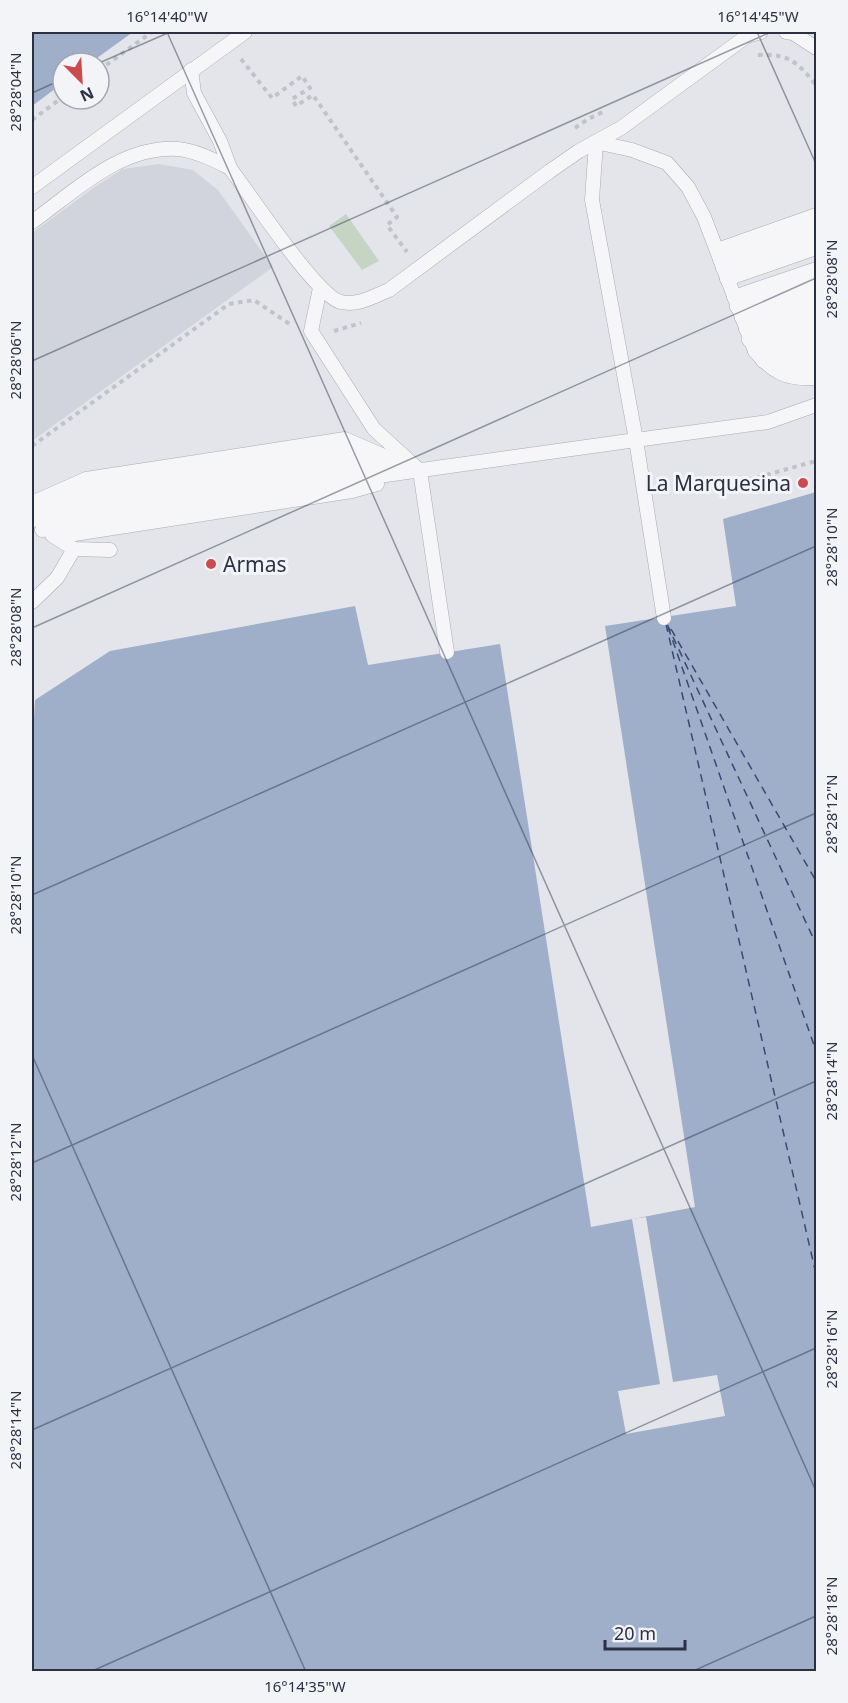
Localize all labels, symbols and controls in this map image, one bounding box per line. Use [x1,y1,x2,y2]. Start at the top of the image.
text: 16°14'40"W [126,6,208,26]
text: 16°14'45"W [717,6,799,26]
north arrow [51,51,111,111]
text: 28°28'04"N [5,53,25,131]
text: N [77,82,98,107]
text: 28°28'08"N [821,240,841,318]
text: 28°28'06"N [5,321,25,399]
place label: La Marquesina [646,469,791,497]
marker: La Marquesina [796,476,810,490]
text: 28°28'10"N [821,508,841,586]
place label: Armas [223,550,287,578]
marker: Armas [204,557,218,571]
text: 28°28'08"N [5,588,25,666]
text: 28°28'12"N [821,775,841,853]
text: 28°28'10"N [5,856,25,934]
text: 28°28'14"N [821,1042,841,1120]
text: 28°28'12"N [5,1123,25,1201]
text: 28°28'16"N [821,1310,841,1388]
text: 28°28'14"N [5,1391,25,1469]
text: 28°28'18"N [821,1577,841,1655]
scale bar [605,1613,684,1651]
text: 20 m [614,1621,656,1645]
text: 16°14'35"W [264,1676,346,1696]

